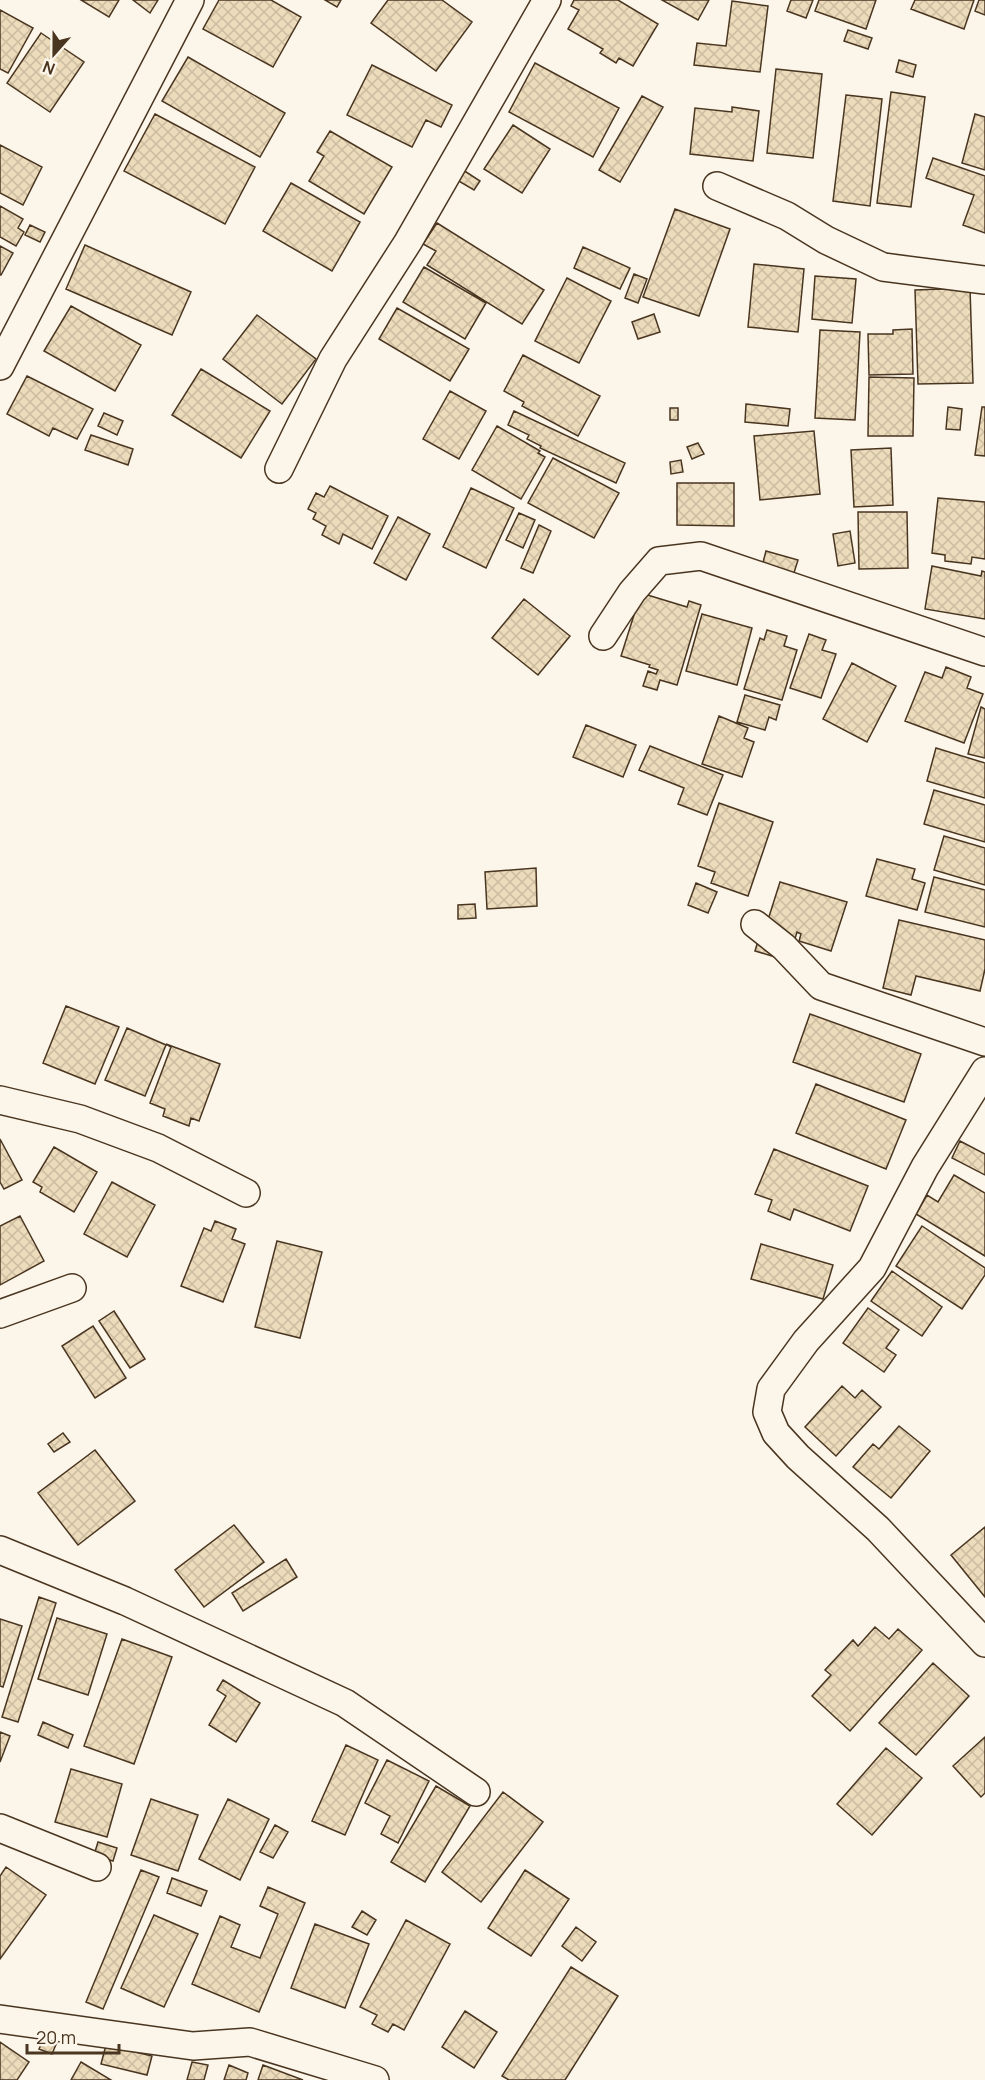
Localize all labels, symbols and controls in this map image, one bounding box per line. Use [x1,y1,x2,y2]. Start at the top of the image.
north arrow [24,24,84,84]
text: N [39,56,58,80]
scale bar [27,2017,118,2055]
text: 20 m [36,2025,76,2049]

